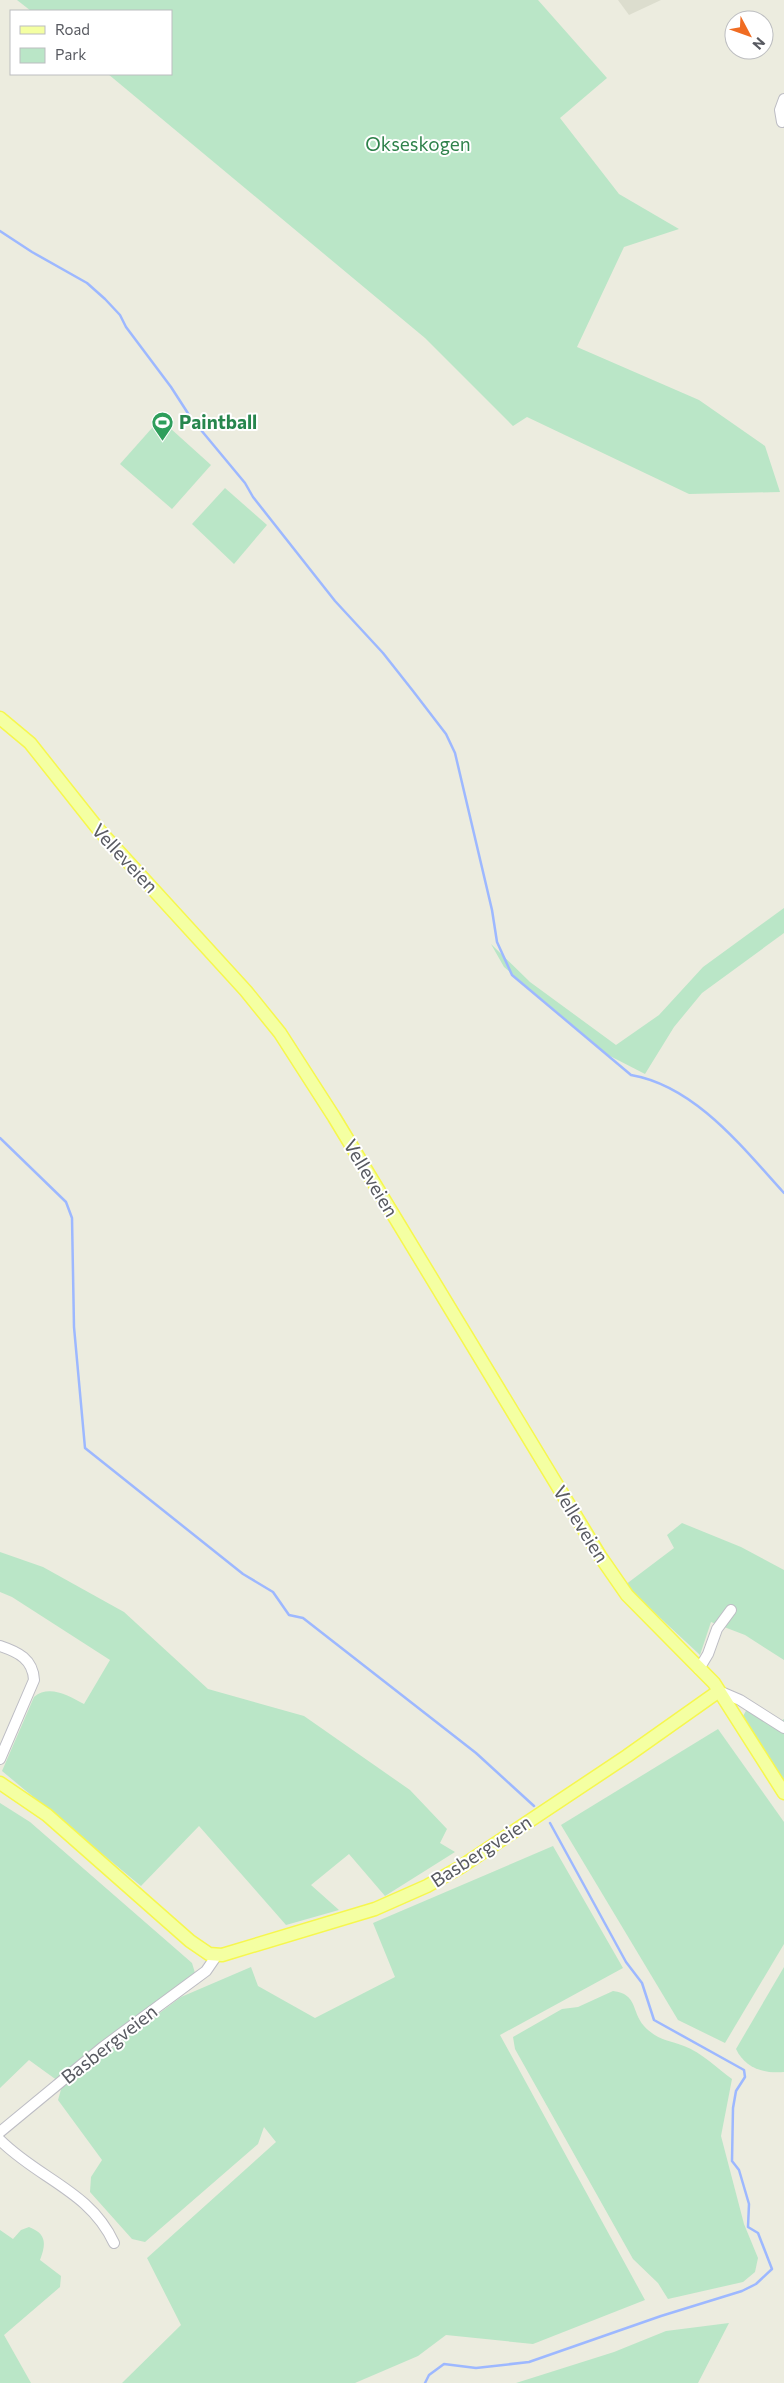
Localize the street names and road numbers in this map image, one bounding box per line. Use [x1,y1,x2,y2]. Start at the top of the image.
street label: Velleveien [87,818,163,897]
street label: Velleveien [339,1135,404,1221]
street label: Velleveien [549,1481,614,1566]
street label: Basbergveien [426,1810,535,1892]
street label: Basbergveien [56,1999,161,2088]

